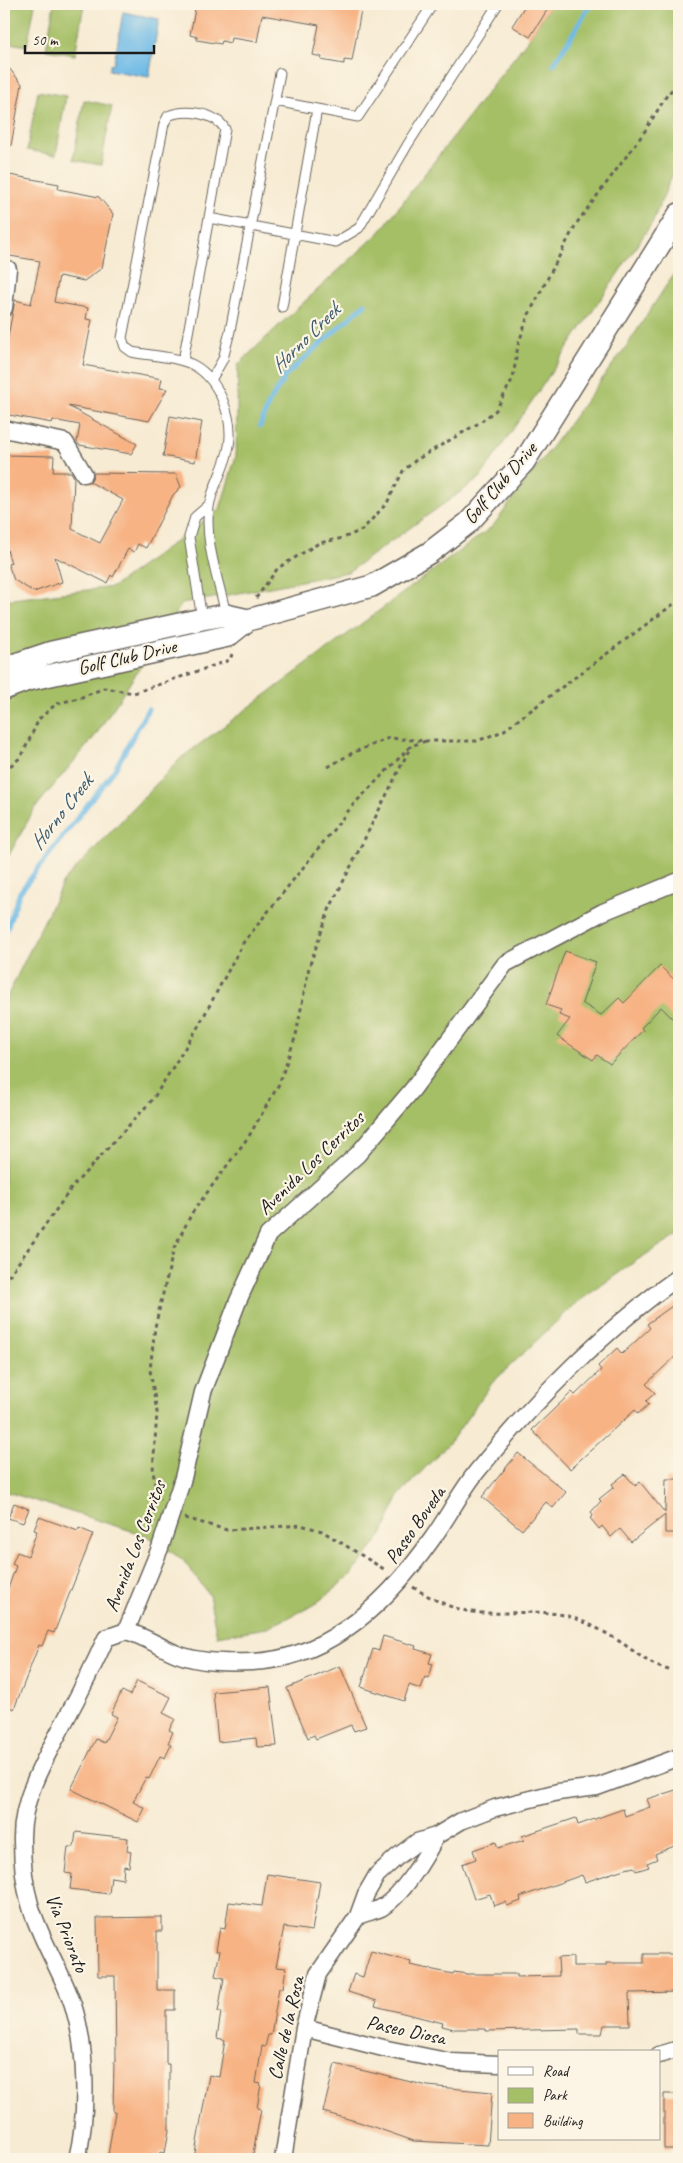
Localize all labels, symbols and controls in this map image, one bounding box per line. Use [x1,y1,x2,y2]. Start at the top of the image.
scale bar [25,22,154,54]
text: 50 m [32,31,59,50]
water label: Horno Creek [265,295,348,378]
street label: Golf Club Drive [458,436,543,529]
street label: Golf Club Drive [75,633,180,680]
water label: Horno Creek [24,767,100,855]
street label: Avenida Los Cerritos [252,1104,371,1220]
street label: Avenida Los Cerritos [98,1475,172,1615]
street label: Paseo Boveda [379,1480,452,1569]
street label: Via Priorato [40,1890,94,1977]
street label: Calle de la Rosa [262,1972,310,2082]
street label: Paseo Diosa [364,2009,449,2051]
legend [498,2050,660,2140]
text: Road [543,2062,570,2081]
text: Park [543,2086,568,2105]
text: Building [543,2112,583,2131]

